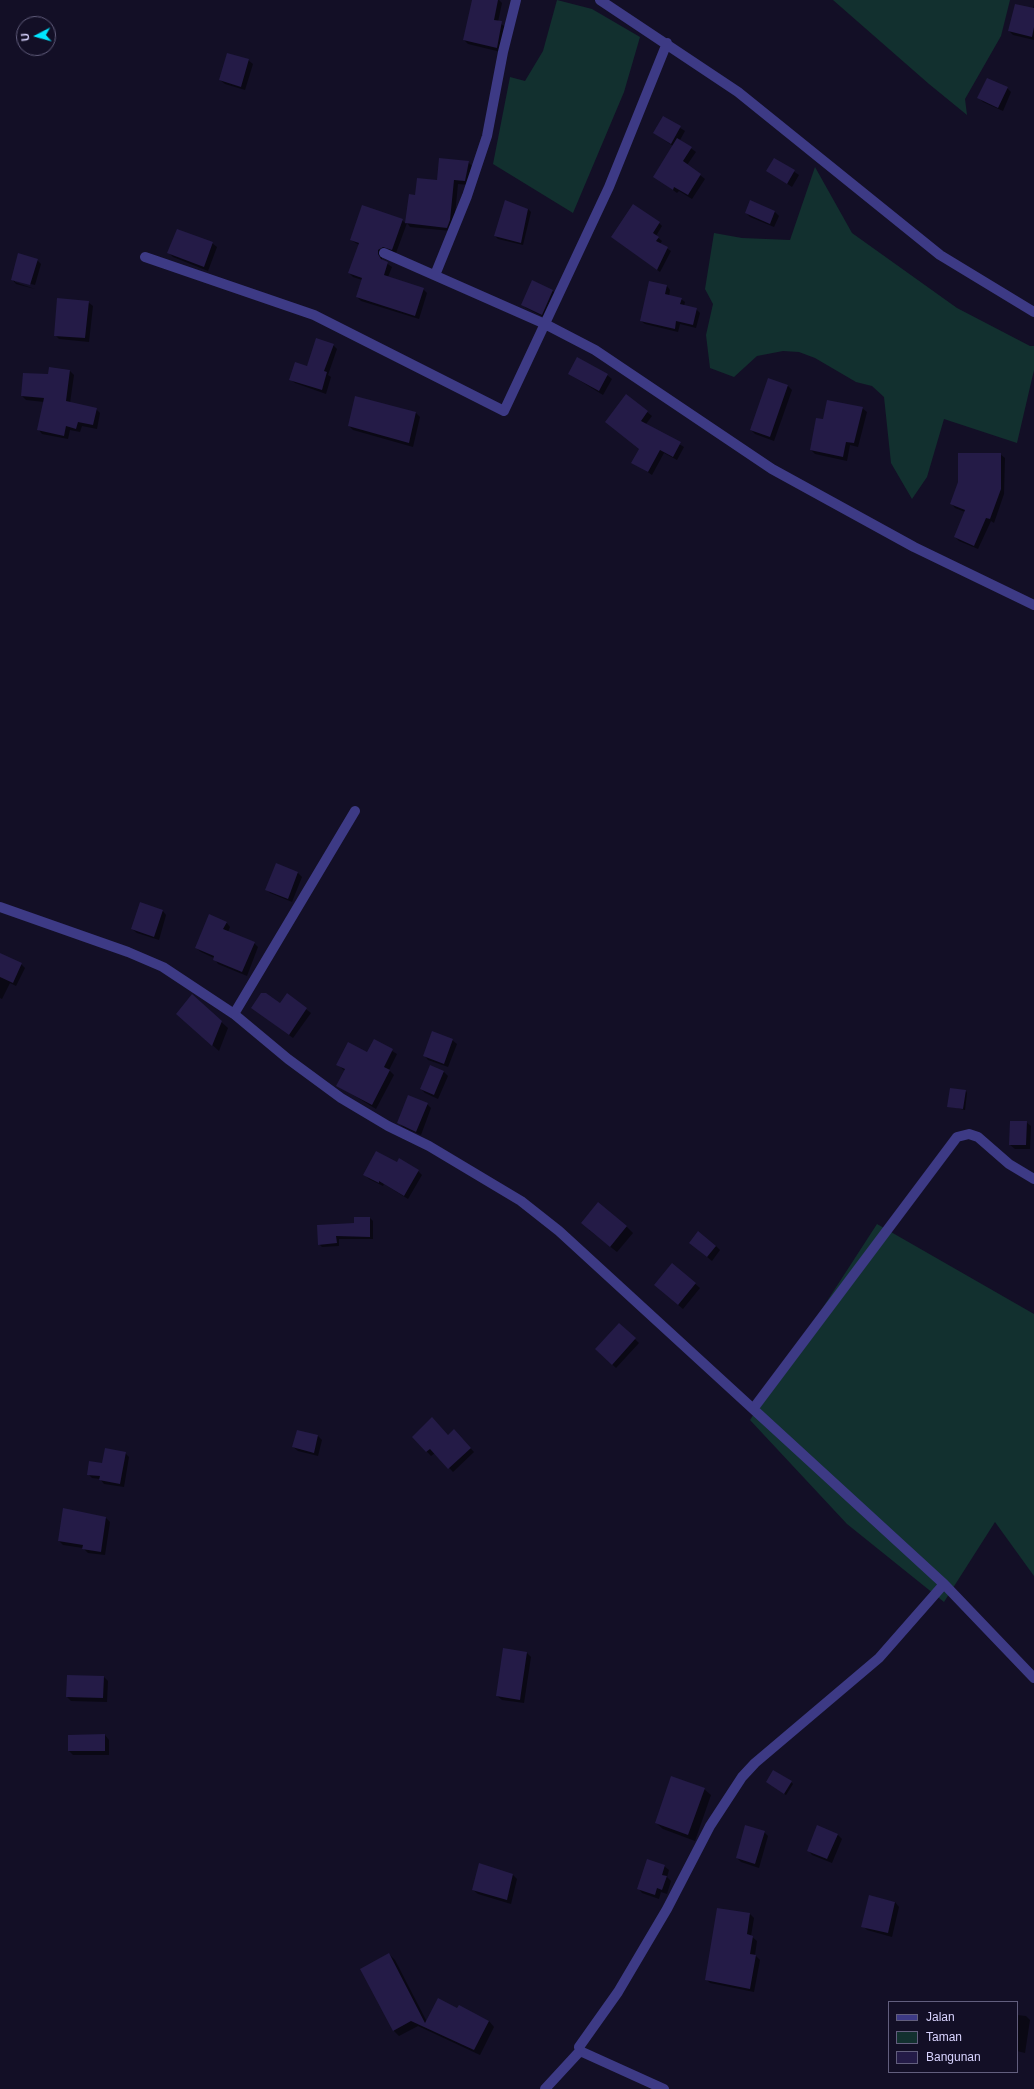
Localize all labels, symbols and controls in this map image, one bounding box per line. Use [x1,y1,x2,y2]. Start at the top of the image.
north arrow [16,16,56,56]
text: U [19,33,31,42]
legend [888,2001,1018,2073]
text: Jalan [926,2010,955,2024]
text: Taman [926,2030,962,2044]
text: Bangunan [926,2050,981,2064]

